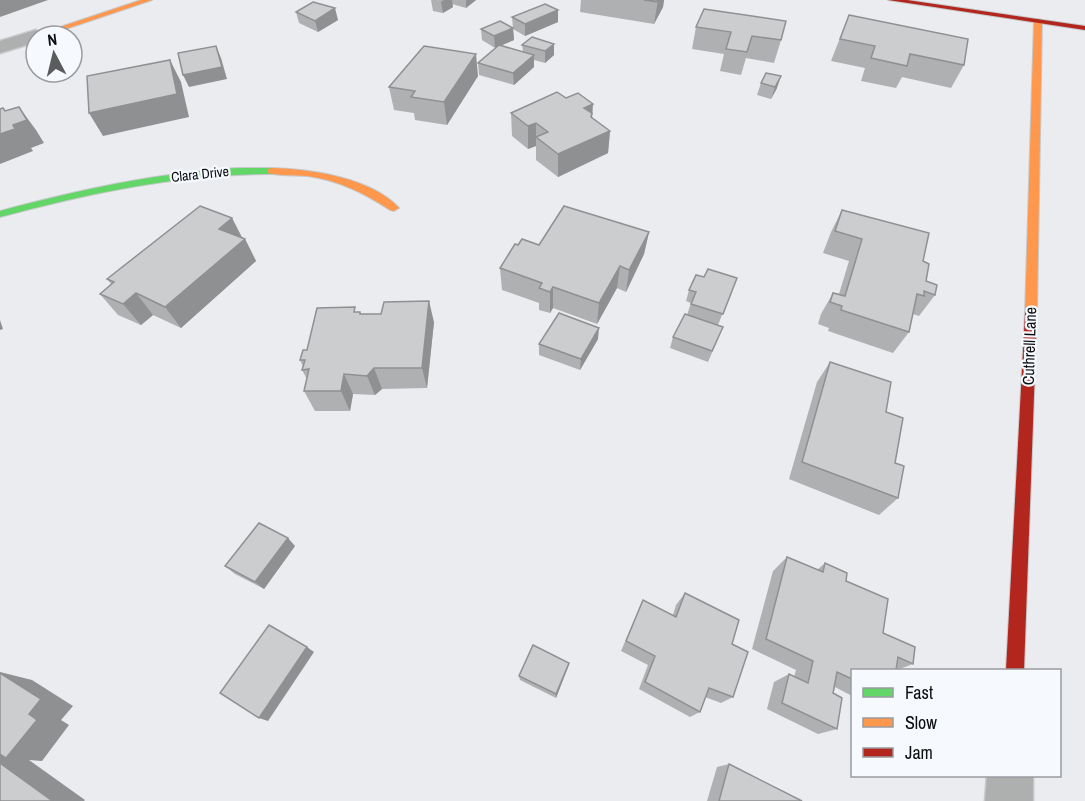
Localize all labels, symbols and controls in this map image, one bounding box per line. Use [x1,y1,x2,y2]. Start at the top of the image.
north arrow [24,24,84,84]
text: N [46,28,58,51]
street label: Clara Drive [170,162,230,186]
street label: Cuthrell Lane [1017,307,1041,385]
legend [851,669,1061,777]
text: Fast [905,680,933,705]
text: Slow [905,710,937,735]
text: Jam [905,740,933,765]

